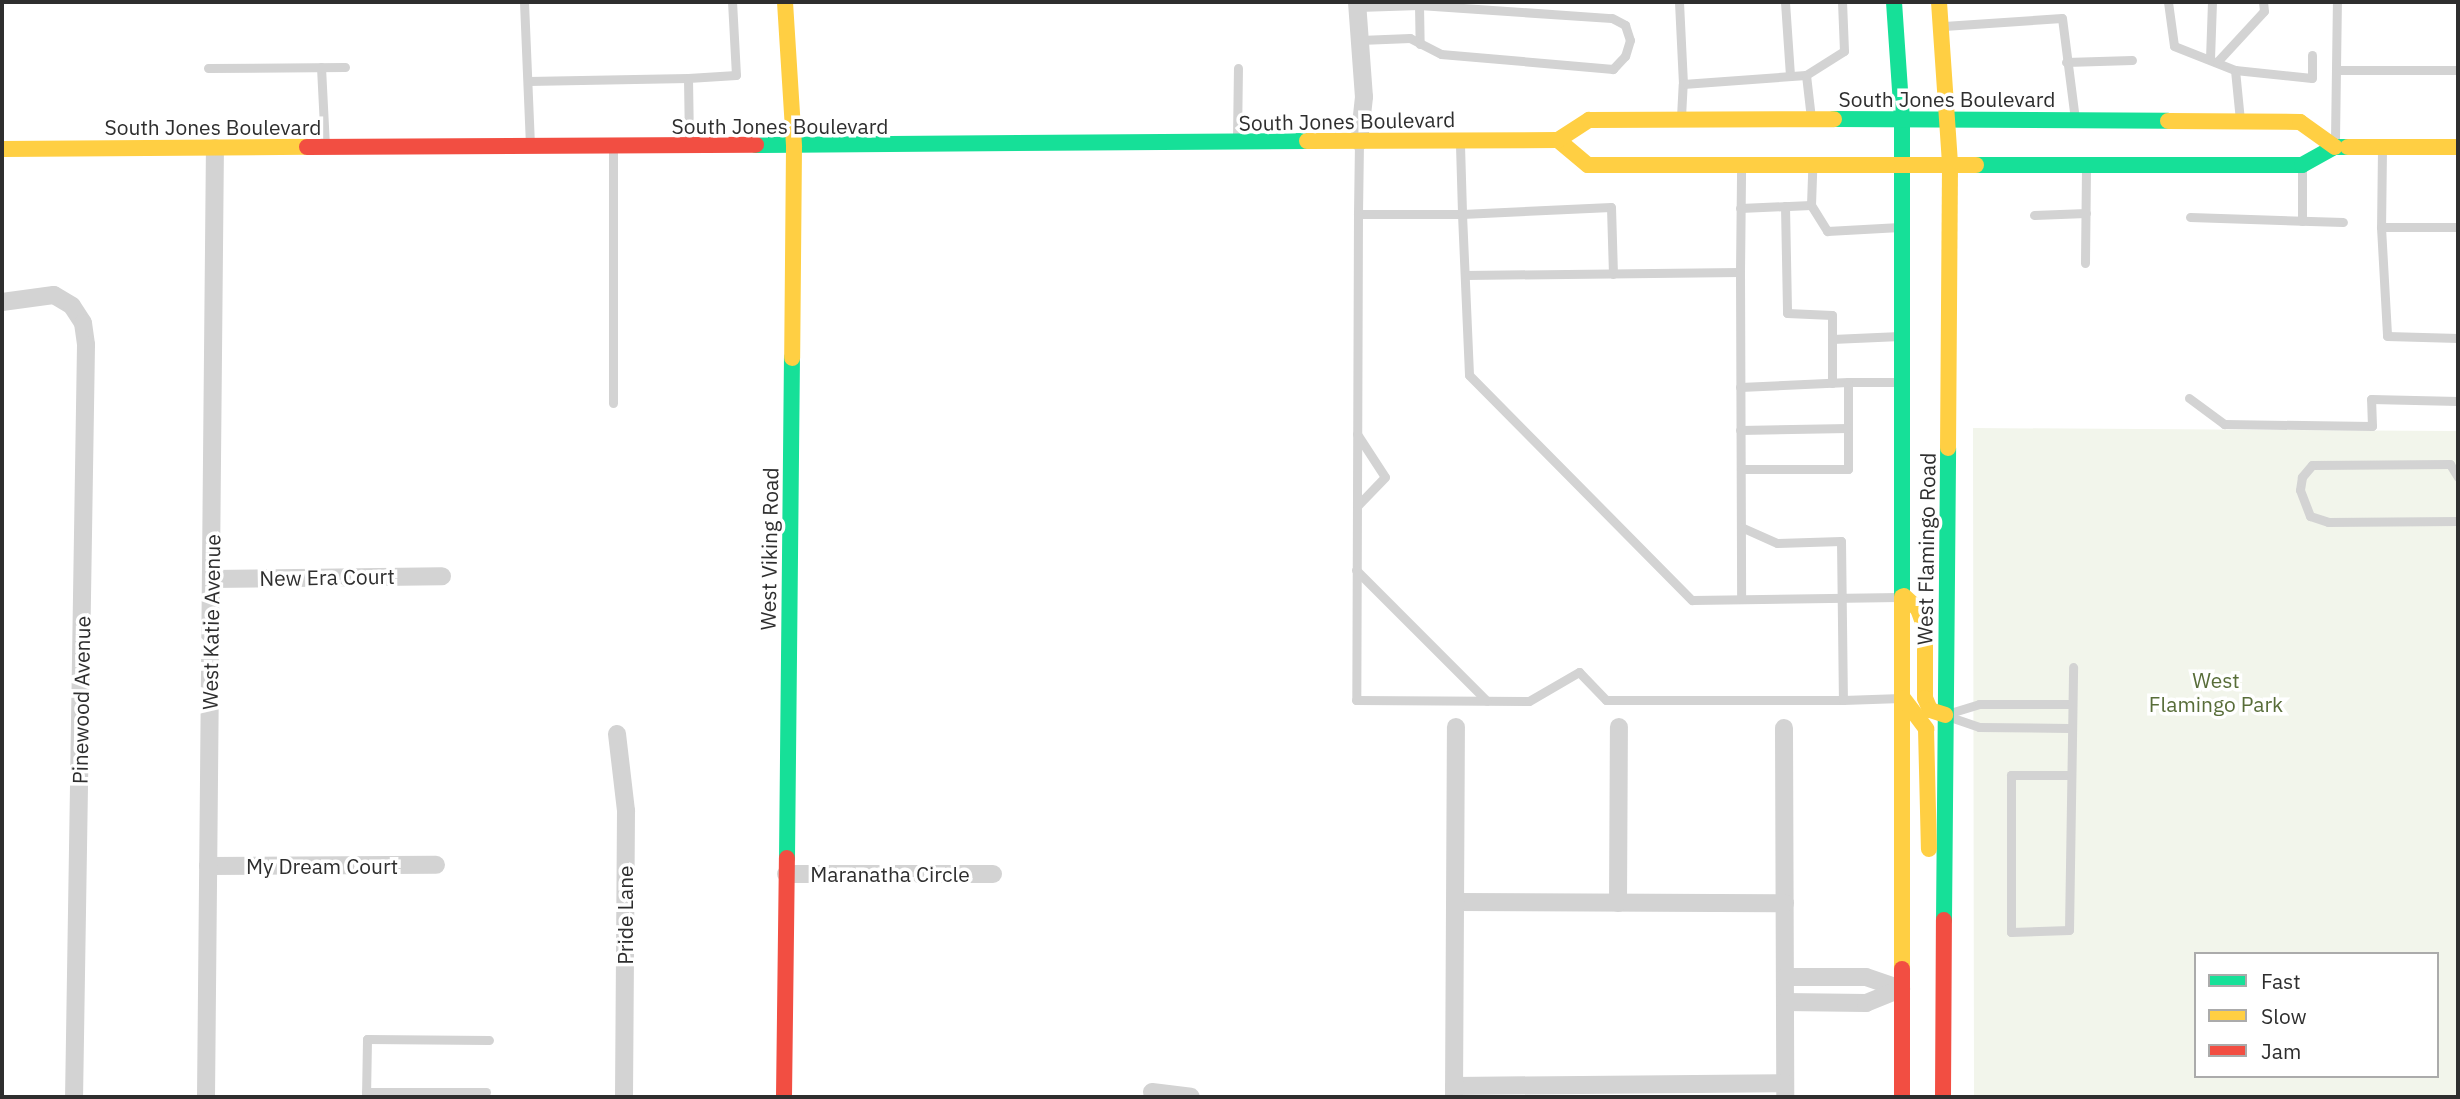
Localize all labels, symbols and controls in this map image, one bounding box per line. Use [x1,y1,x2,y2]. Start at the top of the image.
street label: South Jones Boulevard [1839,86,2055,112]
street label: South Jones Boulevard [1238,107,1456,135]
street label: South Jones Boulevard [672,113,888,139]
street label: South Jones Boulevard [105,114,321,140]
street label: West Flamingo Road [1912,453,1940,645]
street label: West Viking Road [755,467,783,631]
street label: West Katie Avenue [197,534,225,710]
street label: New Era Court [259,563,395,591]
street label: Pinewood Avenue [67,616,95,784]
park label: West Flamingo Park [2149,667,2283,717]
street label: My Dream Court [246,853,398,879]
street label: Maranatha Circle [810,861,970,887]
street label: Pride Lane [612,865,638,965]
legend [2194,952,2439,1078]
text: Fast [2261,967,2301,995]
text: Slow [2261,1002,2307,1030]
text: Jam [2261,1037,2301,1065]

